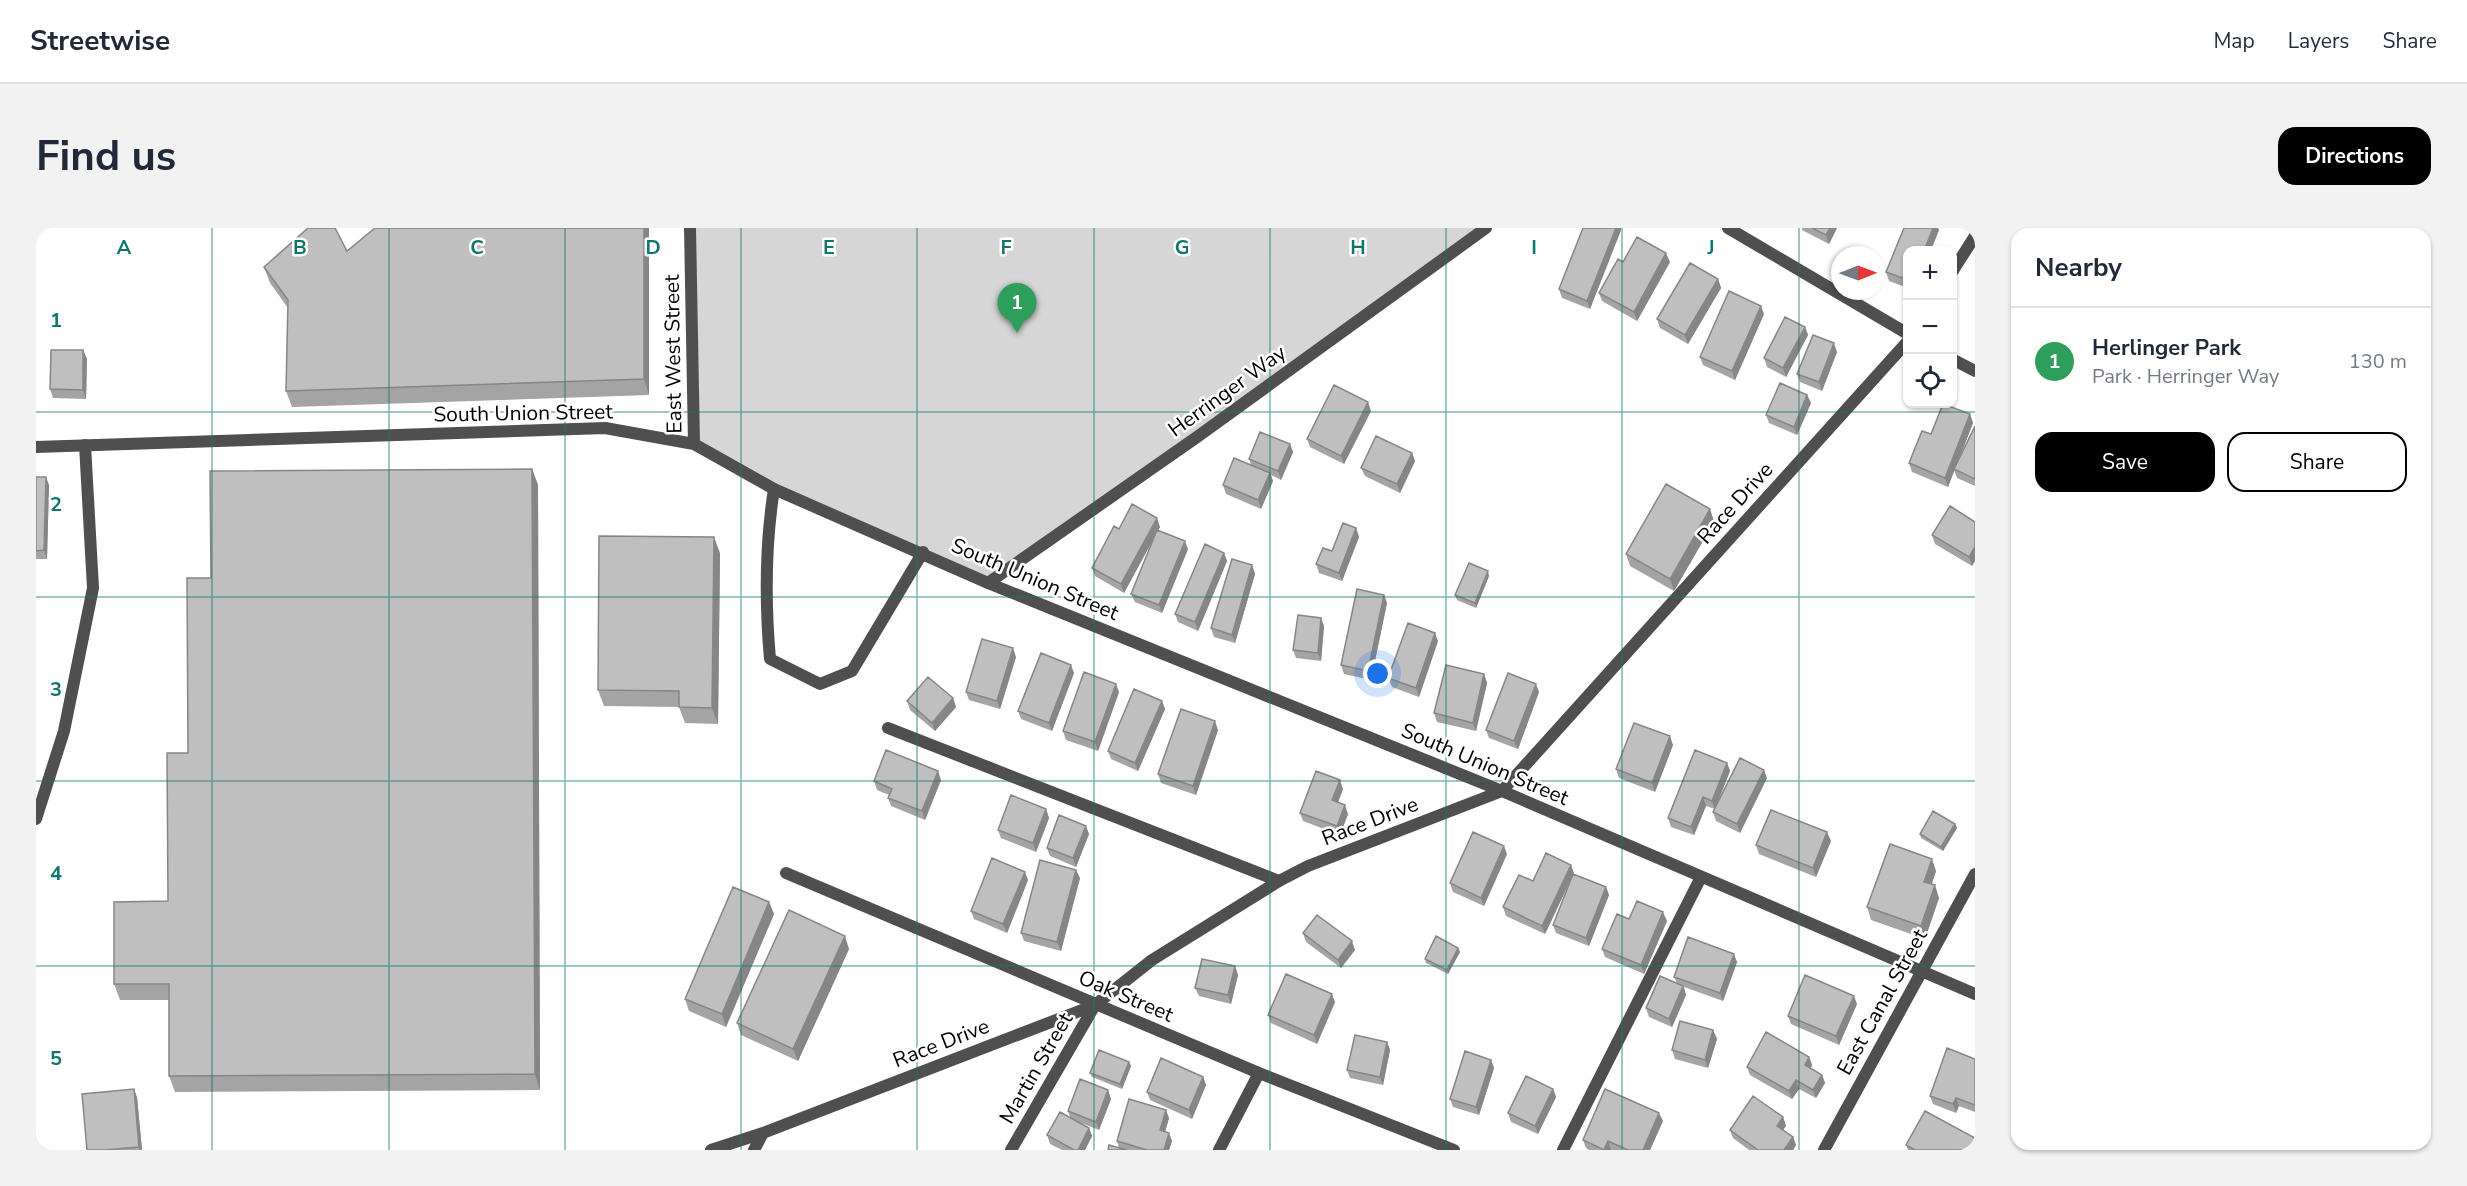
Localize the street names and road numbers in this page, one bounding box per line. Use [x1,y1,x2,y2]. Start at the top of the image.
street label: East West Street [658,274,688,434]
street label: Herringer Way [1162,339,1292,443]
street label: South Union Street [433,397,614,429]
street label: Race Drive [1691,456,1779,550]
street label: South Union Street [947,531,1124,627]
street label: South Union Street [1397,716,1574,812]
street label: Race Drive [1318,790,1422,852]
street label: East Canal Street [1830,923,1934,1080]
street label: Oak Street [1074,963,1178,1029]
street label: Martin Street [993,1007,1079,1129]
street label: Race Drive [889,1012,993,1074]

